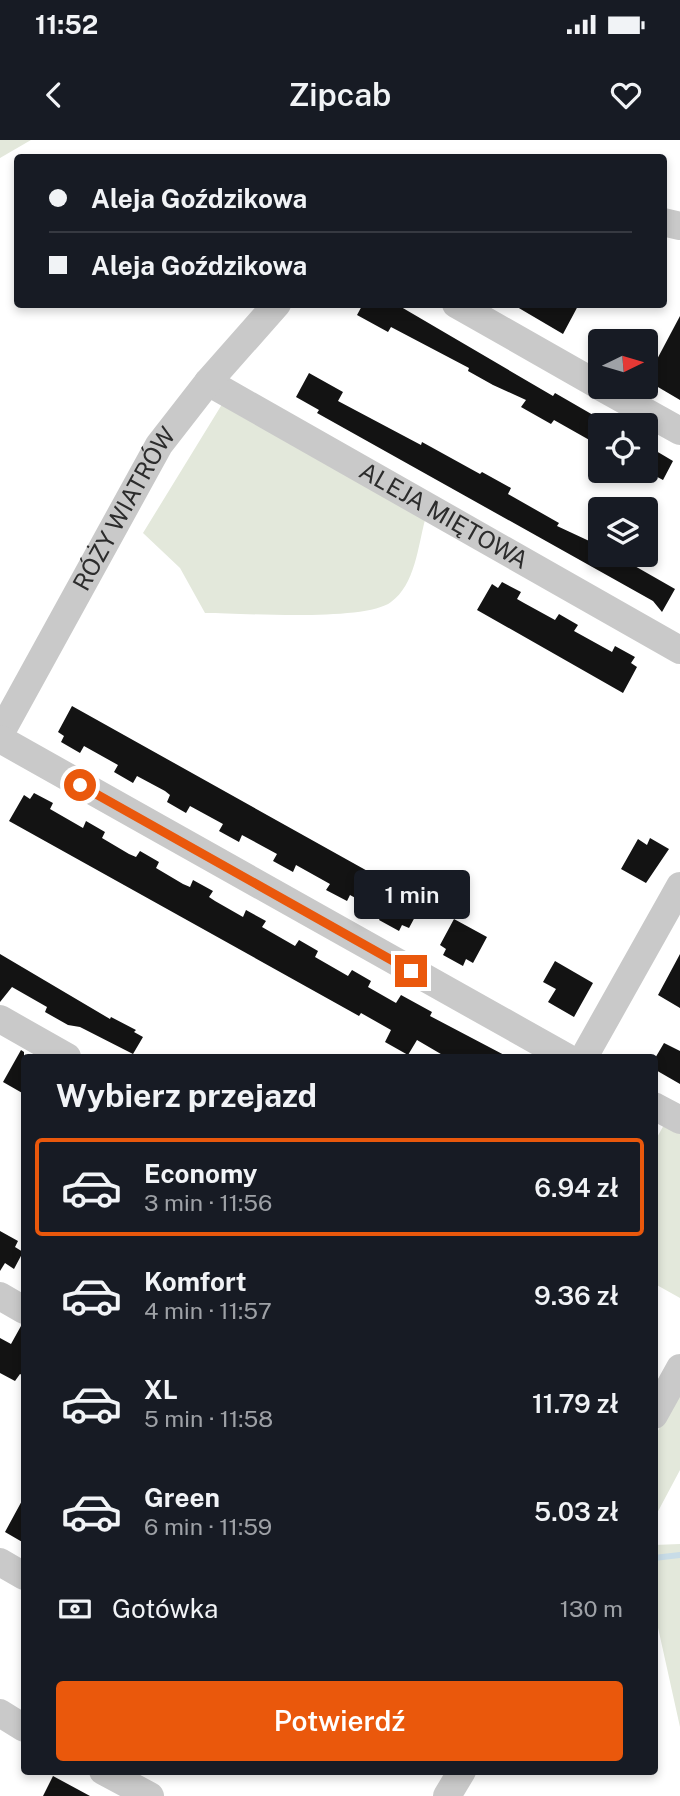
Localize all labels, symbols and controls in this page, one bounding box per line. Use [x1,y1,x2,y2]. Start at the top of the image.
text: 11:52 [35,9,98,40]
icon: back [35,76,73,114]
text: Zipcab [289,76,391,113]
icon: heart [607,76,645,114]
text: Aleja Goździkowa [91,183,307,214]
text: Aleja Goździkowa [91,250,307,281]
north arrow [588,329,658,399]
map controls [588,329,658,567]
button: locate [588,413,658,483]
street label: RÓŻY WIATRÓW [67,421,181,595]
street label: ALEJA MIĘTOWA [355,456,533,574]
button: layers [588,497,658,567]
route start [64,769,96,801]
callout: 1 min [353,870,469,918]
text: 1 min [385,881,439,908]
route end [395,955,427,987]
text: Wybierz przejazd [56,1077,317,1114]
icon: car [60,1156,123,1219]
text: Economy [144,1158,257,1189]
text: 6.94 zł [534,1172,619,1203]
text: 3 min · 11:56 [144,1189,272,1216]
icon: car [60,1264,123,1327]
text: Komfort [144,1266,246,1297]
text: 9.36 zł [534,1280,619,1311]
text: 4 min · 11:57 [144,1297,272,1324]
icon: car [60,1372,123,1435]
text: XL [144,1374,178,1405]
text: 11.79 zł [532,1388,619,1419]
text: 5 min · 11:58 [144,1405,273,1432]
icon: car [60,1480,123,1543]
text: Green [144,1482,220,1513]
text: 5.03 zł [534,1496,619,1527]
text: 6 min · 11:59 [144,1513,272,1540]
icon: cash [56,1590,94,1628]
text: Gotówka [112,1593,218,1624]
text: 130 m [560,1595,623,1622]
button: Potwierdź [56,1681,623,1761]

